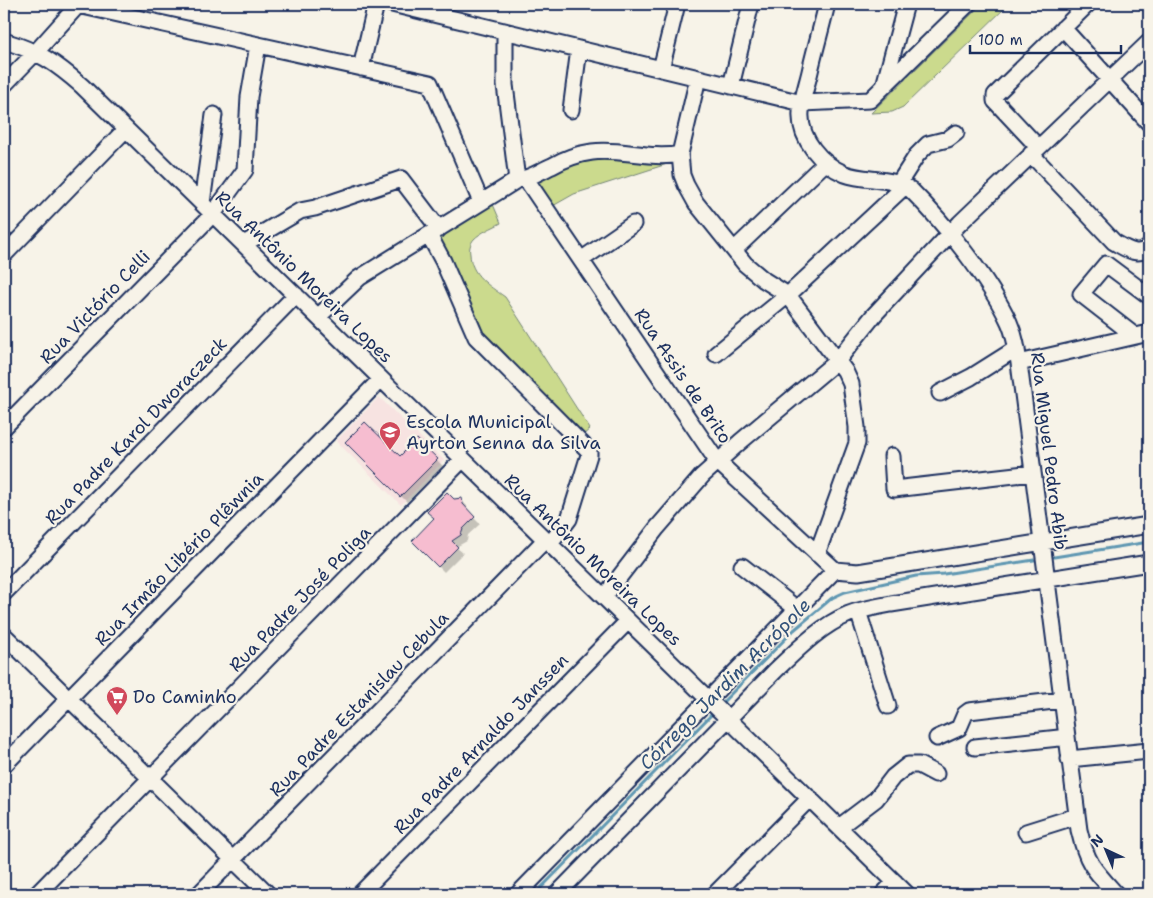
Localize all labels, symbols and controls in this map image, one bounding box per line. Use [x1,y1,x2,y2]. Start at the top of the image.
scale bar [970,22,1122,54]
text: 100 m [978,30,1023,50]
street label: Rua Antônio Moreira Lopes [210,186,398,368]
street label: Rua Victório Celli [34,245,156,369]
street label: Rua Assis de Brito [629,304,737,448]
street label: Rua Padre Karol Dworaczeck [40,332,232,530]
street label: Rua Miguel Pedro Abib [1025,351,1073,551]
place label: Escola Municipal Ayrton Senna da Silva [406,410,601,455]
school or university icon: Escola Municipal Ayrton Senna da Silva [378,420,402,451]
street label: Rua Irmão Libério Plêwnia [89,467,269,651]
street label: Rua Antônio Moreira Lopes [499,469,687,651]
street label: Rua Padre José Poliga [224,521,376,677]
water label: Córrego Jardim Acrópole [634,593,816,775]
street label: Rua Padre Estanislau Cebula [264,606,454,802]
street label: Rua Padre Arnaldo Janssen [388,649,574,839]
supermarket icon: Do Caminho [105,685,129,716]
place label: Do Caminho [133,685,237,709]
north arrow [1080,826,1130,876]
text: N [1087,830,1107,851]

